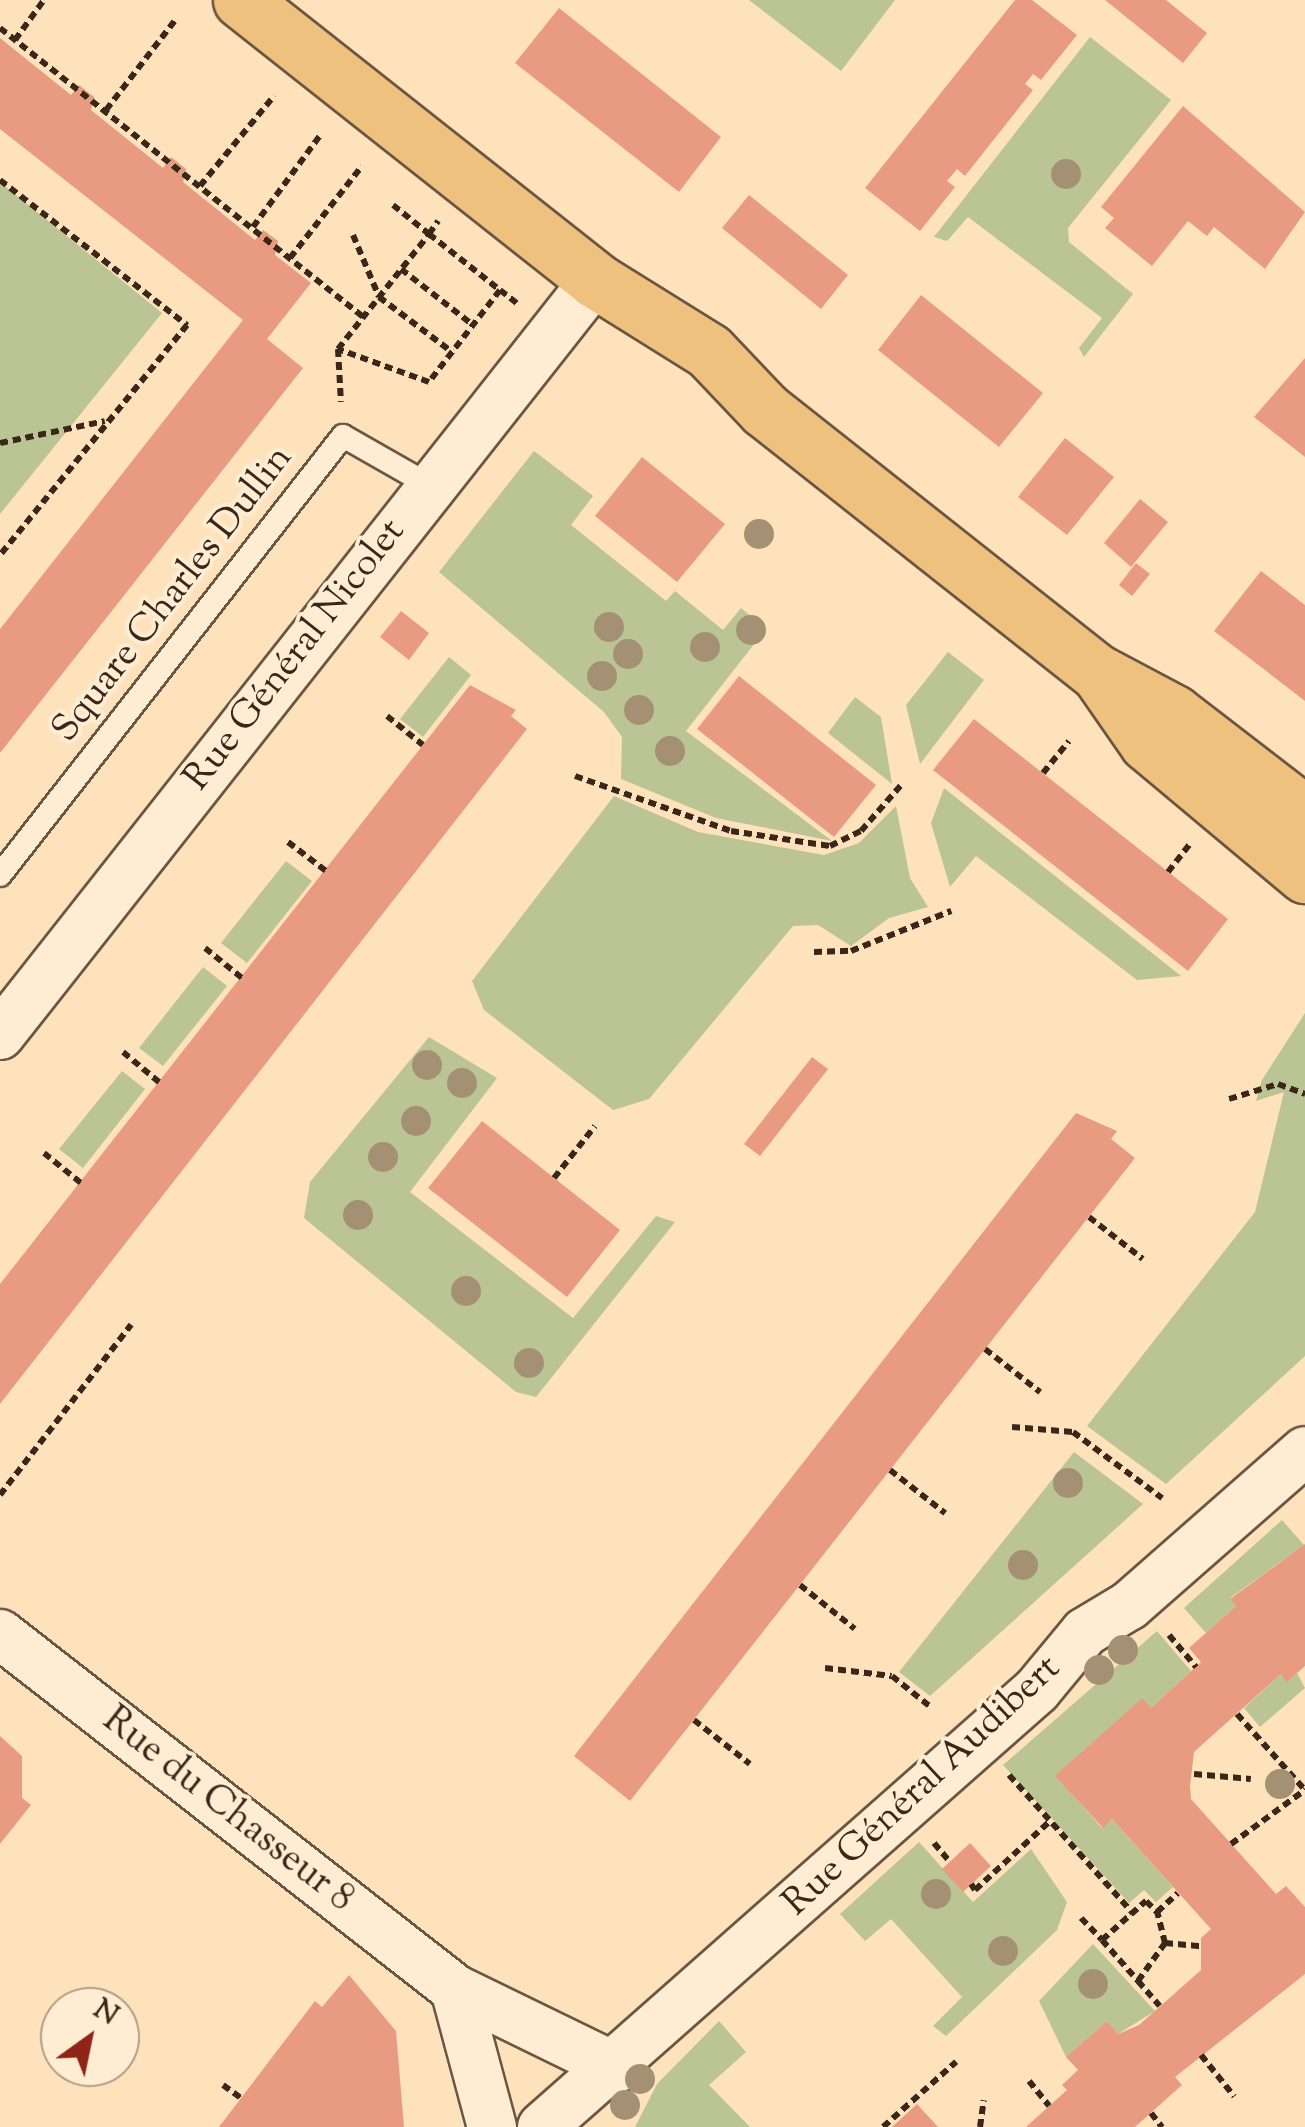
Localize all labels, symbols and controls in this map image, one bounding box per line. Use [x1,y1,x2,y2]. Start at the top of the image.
street label: Square Charles Dullin [44,438,304,752]
street label: Rue Général Nicolet [176,511,416,801]
street label: Rue Général Audibert [775,1647,1071,1927]
street label: Rue du Chasseur 8 [92,1699,362,1923]
north arrow [40,1987,140,2087]
text: N [85,1991,126,2036]

